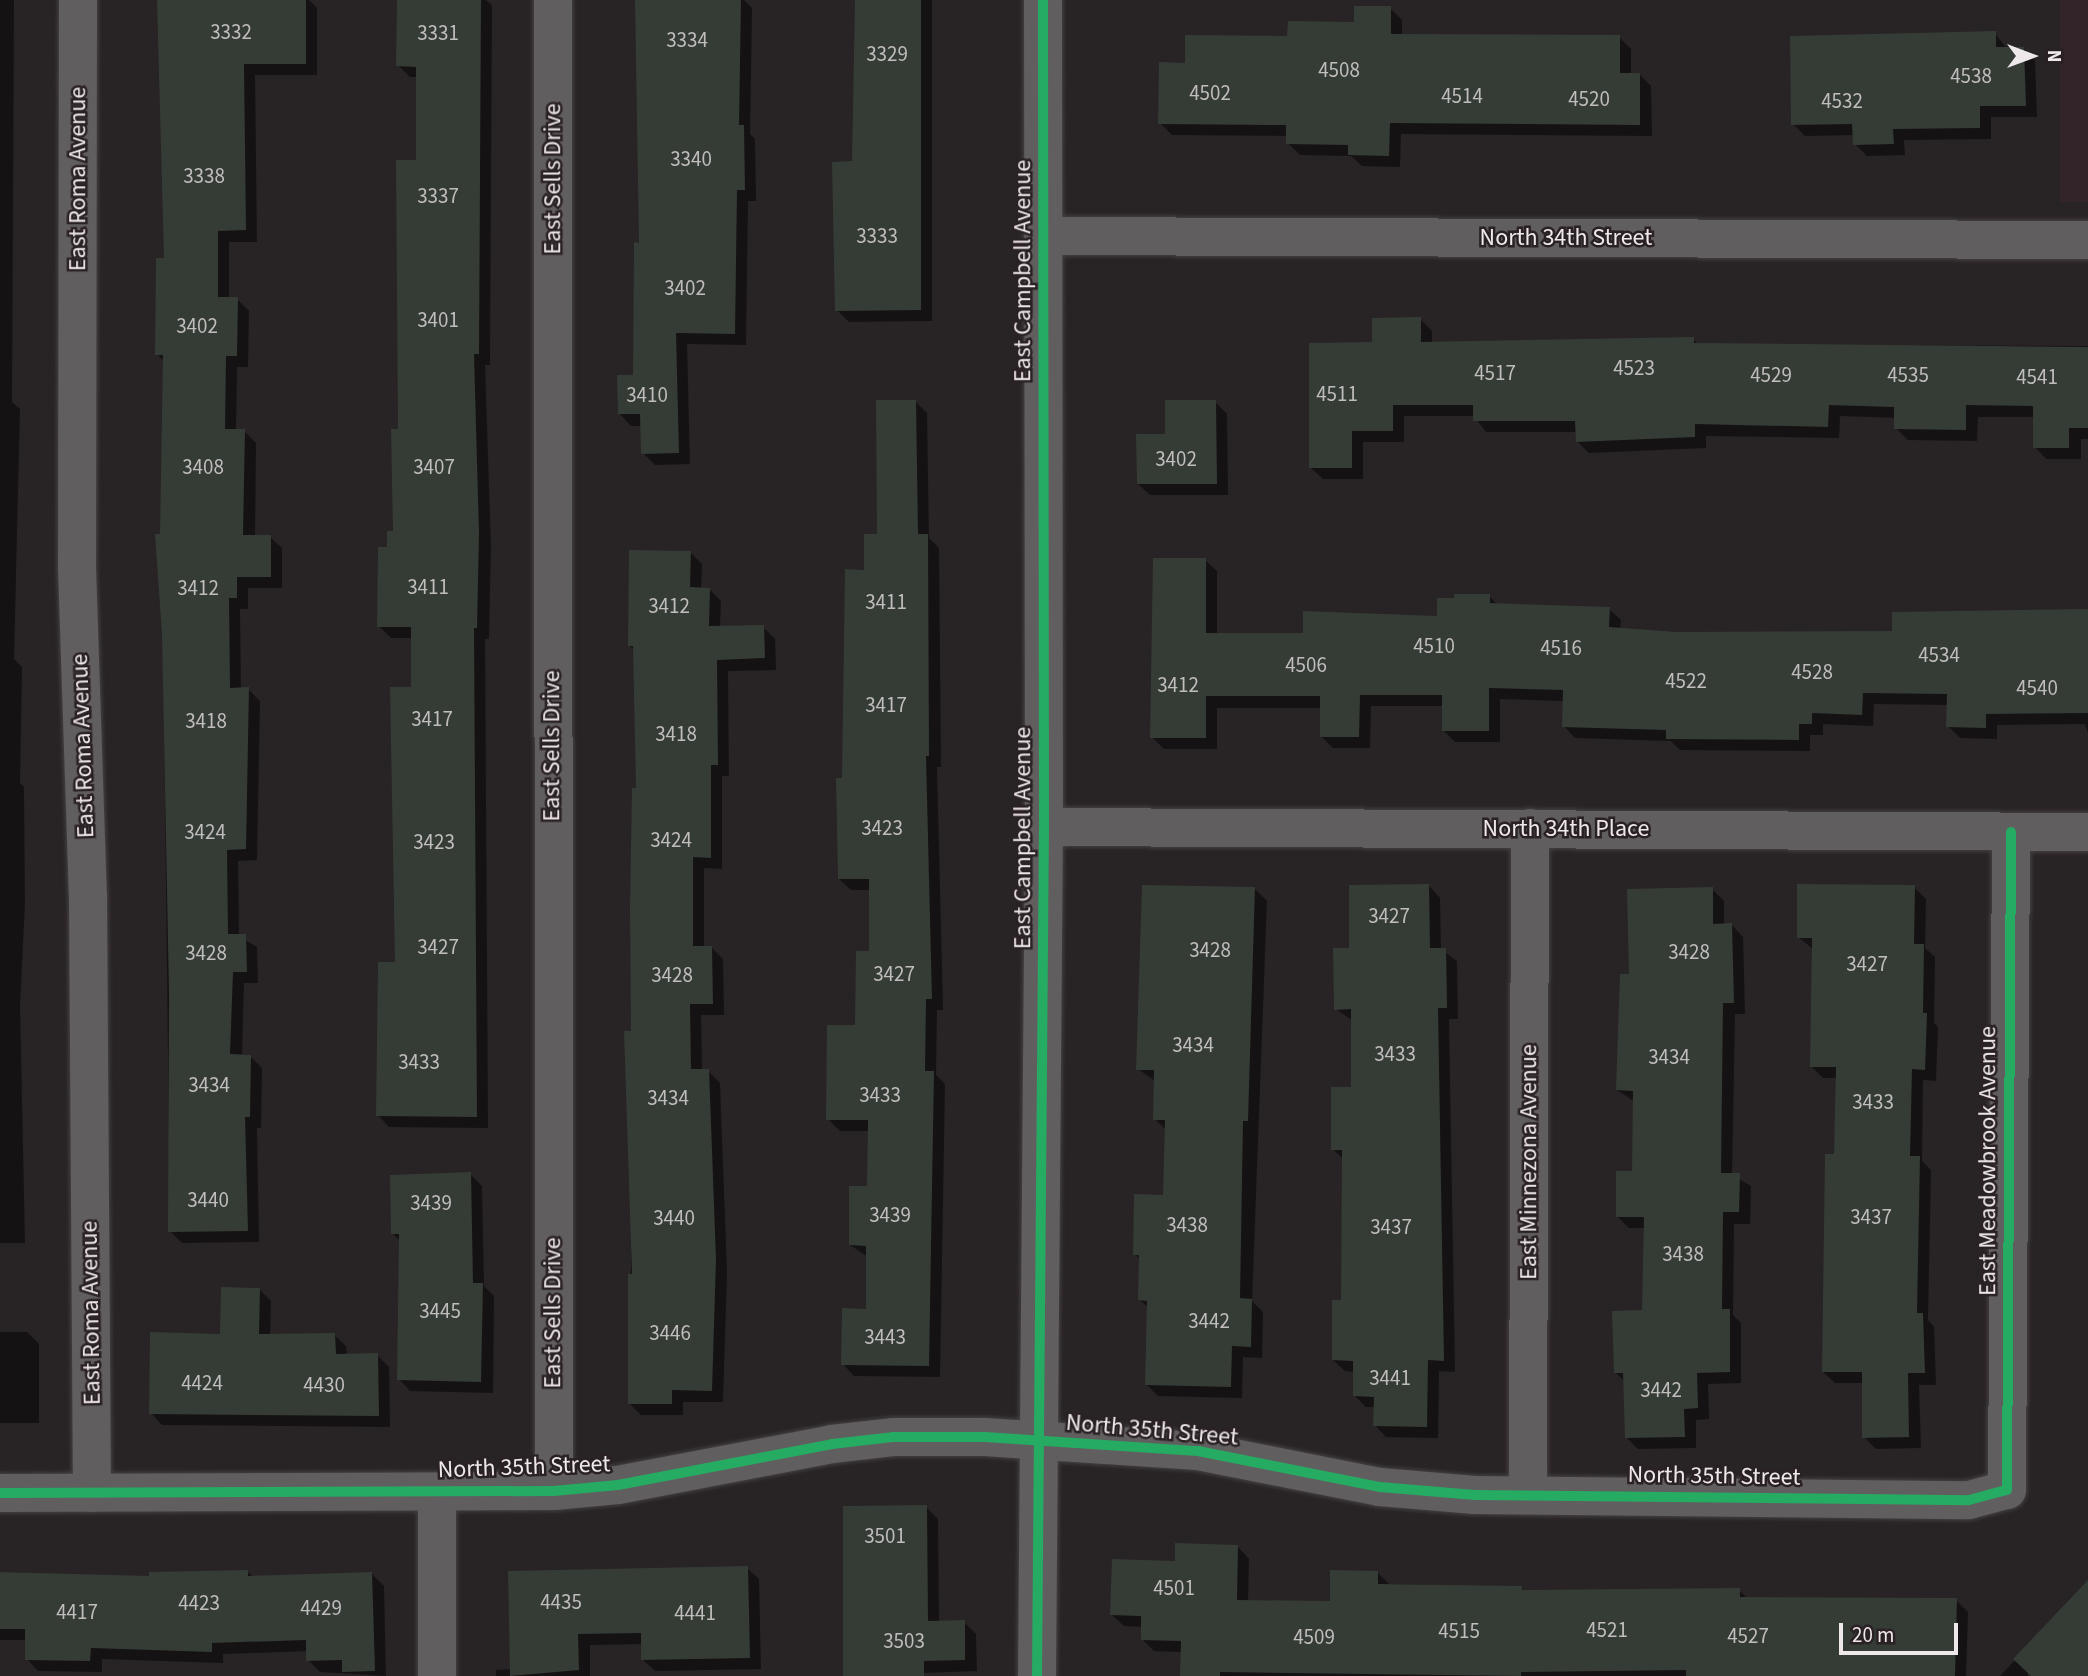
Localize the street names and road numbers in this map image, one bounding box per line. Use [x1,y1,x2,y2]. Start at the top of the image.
street label: East Roma Avenue [64,87,92,271]
street label: East Sells Drive [539,103,567,255]
street label: East Campbell Avenue [1009,160,1037,382]
street label: North 34th Street [1480,224,1652,252]
street label: East Roma Avenue [65,653,101,839]
street label: East Sells Drive [538,670,566,822]
street label: East Campbell Avenue [1009,727,1037,949]
street label: North 34th Place [1483,815,1649,843]
street label: East Meadowbrook Avenue [1974,1026,2002,1296]
street label: East Minnezona Avenue [1515,1044,1543,1280]
street label: East Roma Avenue [75,1221,107,1405]
street label: East Sells Drive [539,1237,567,1389]
street label: North 35th Street [1065,1408,1239,1452]
street label: North 35th Street [437,1450,611,1484]
street label: North 35th Street [1627,1460,1801,1492]

